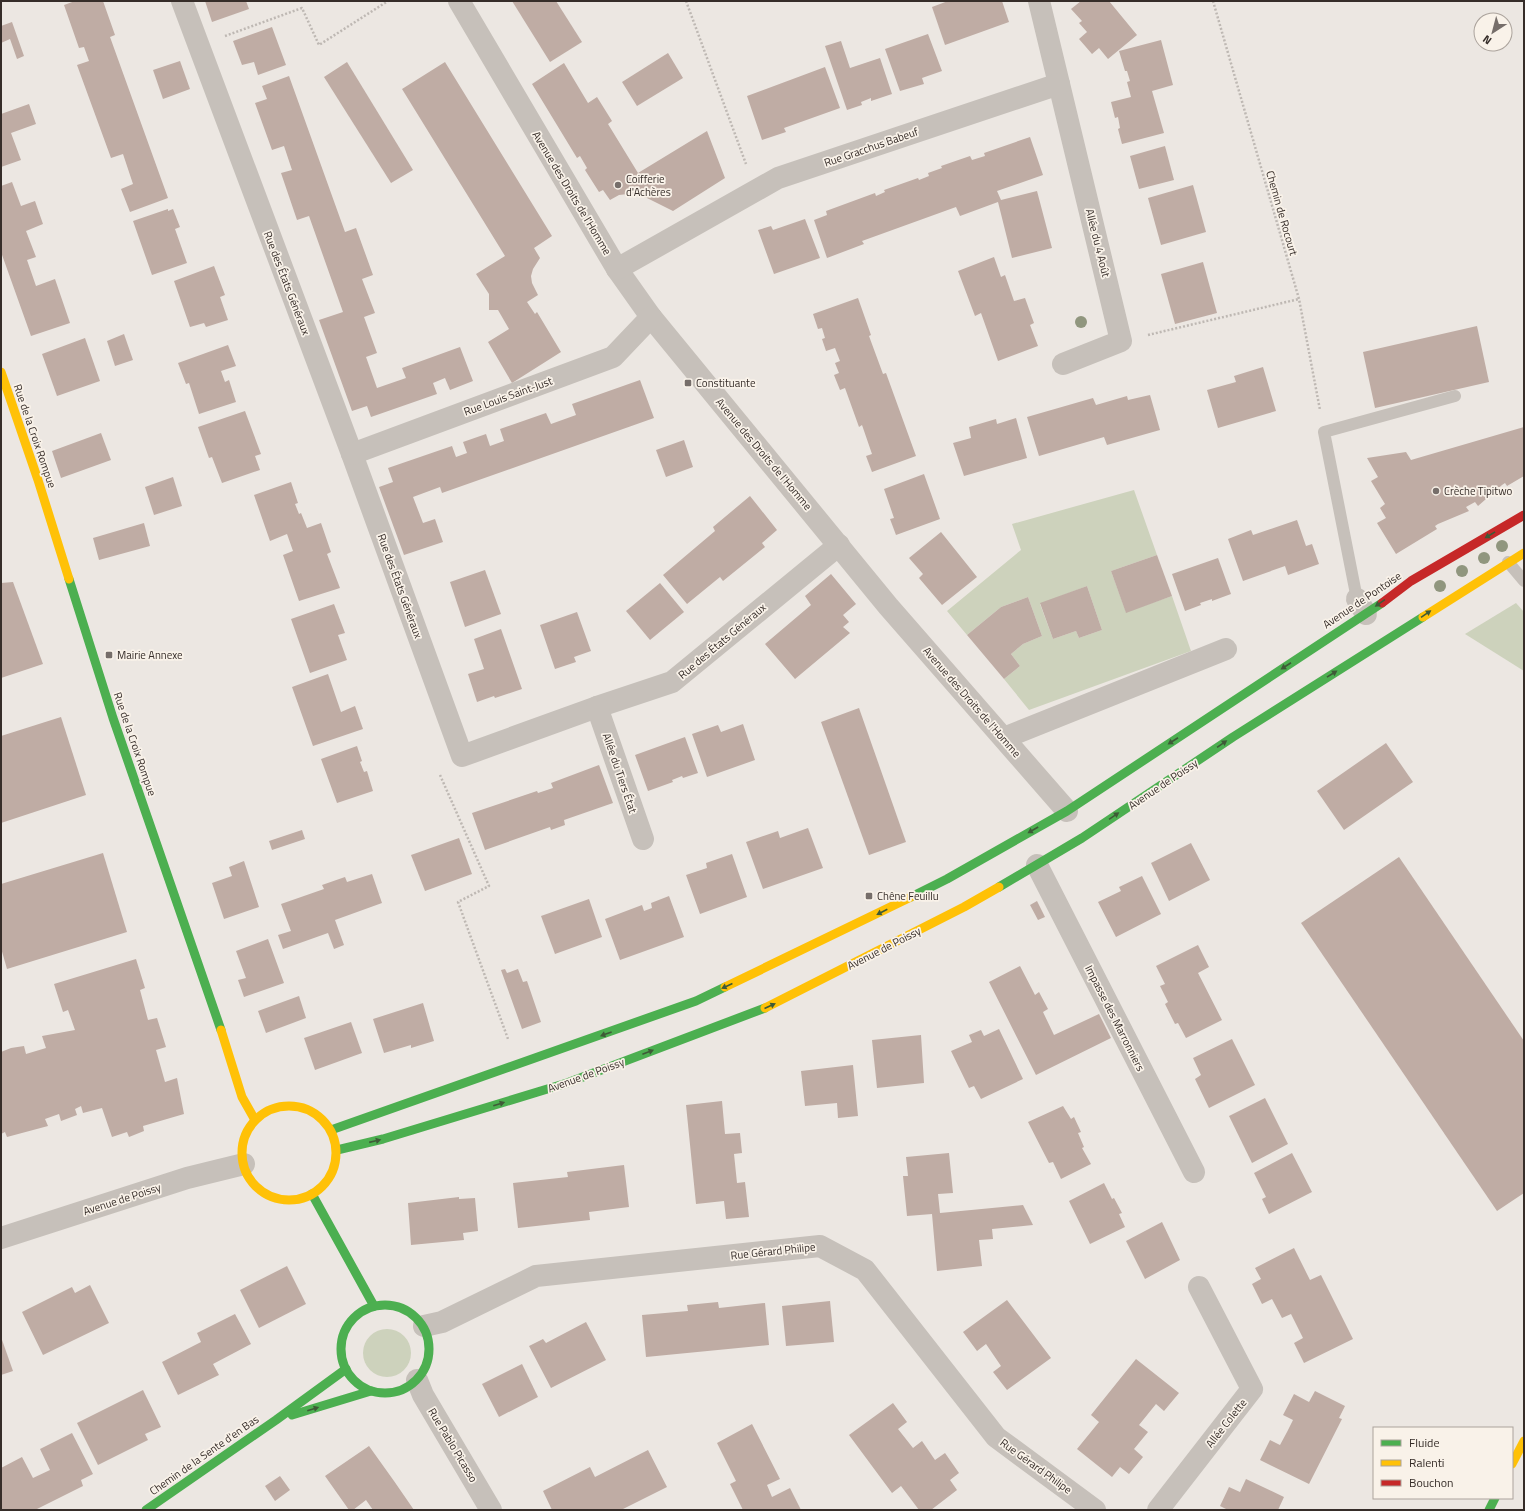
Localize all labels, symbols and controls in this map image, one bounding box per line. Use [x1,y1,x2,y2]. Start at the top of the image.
north arrow [1473,12,1513,52]
text: N [1479,31,1495,49]
street label: Rue Gracchus Babeuf [822,123,921,171]
street label: Avenue des Droits de l'Homme [529,128,616,258]
street label: Chemin de Rocourt [1262,169,1302,257]
place label: Coifferie d'Achères [626,171,671,200]
marker: Coifferie d'Achères [613,180,623,190]
street label: Allée du 4 Août [1082,207,1114,279]
street label: Rue des États Généraux [260,229,314,337]
street label: Rue Louis Saint-Just [461,372,555,419]
place label: Constituante [696,375,756,391]
marker: Constituante [683,378,693,388]
street label: Rue de la Croix Rompue [10,382,60,491]
street label: Avenue des Droits de l'Homme [712,395,816,514]
place label: Crèche Tipitwo [1444,483,1512,499]
marker: Crèche Tipitwo [1431,486,1441,496]
street label: Rue des États Généraux [374,531,426,641]
one-way arrow [1484,531,1496,538]
street label: Avenue de Pontoise [1320,568,1405,632]
street label: Rue des États Généraux [675,599,769,683]
one-way arrow [1375,599,1385,607]
one-way arrow [1421,610,1432,618]
street label: Avenue des Droits de l'Homme [919,643,1025,761]
place label: Mairie Annexe [117,647,183,663]
marker: Mairie Annexe [104,650,114,660]
one-way arrow [1281,662,1291,670]
one-way arrow [1326,671,1338,678]
street label: Rue de la Croix Rompue [110,690,160,799]
street label: Allée du Tiers État [599,731,641,815]
one-way arrow [1168,737,1178,745]
one-way arrow [1217,740,1227,748]
street label: Avenue de Poissy [1125,754,1202,813]
one-way arrow [1109,812,1120,820]
one-way arrow [1027,827,1039,834]
place label: Chêne Feuillu [877,888,939,904]
marker: Chêne Feuillu [864,891,874,901]
one-way arrow [876,909,888,915]
street label: Avenue de Poissy [844,922,924,973]
street label: Impasse des Marronniers [1081,962,1149,1074]
one-way arrow [721,983,732,989]
one-way arrow [764,1002,776,1008]
one-way arrow [599,1031,611,1037]
one-way arrow [643,1049,655,1055]
street label: Avenue de Poissy [545,1053,627,1096]
one-way arrow [493,1101,505,1107]
one-way arrow [368,1137,381,1143]
street label: Avenue de Poissy [81,1179,164,1219]
street label: Rue Gérard Philipe [730,1239,817,1263]
street label: Allée Colette [1202,1395,1250,1451]
one-way arrow [307,1405,319,1411]
street label: Rue Pablo Picasso [424,1405,482,1485]
street label: Chemin de la Sente d'en Bas [146,1411,262,1499]
legend [1373,1427,1513,1499]
text: Fluide [1409,1433,1440,1452]
street label: Rue Gérard Philipe [997,1434,1076,1498]
text: Ralenti [1409,1453,1444,1472]
text: Bouchon [1409,1473,1454,1492]

